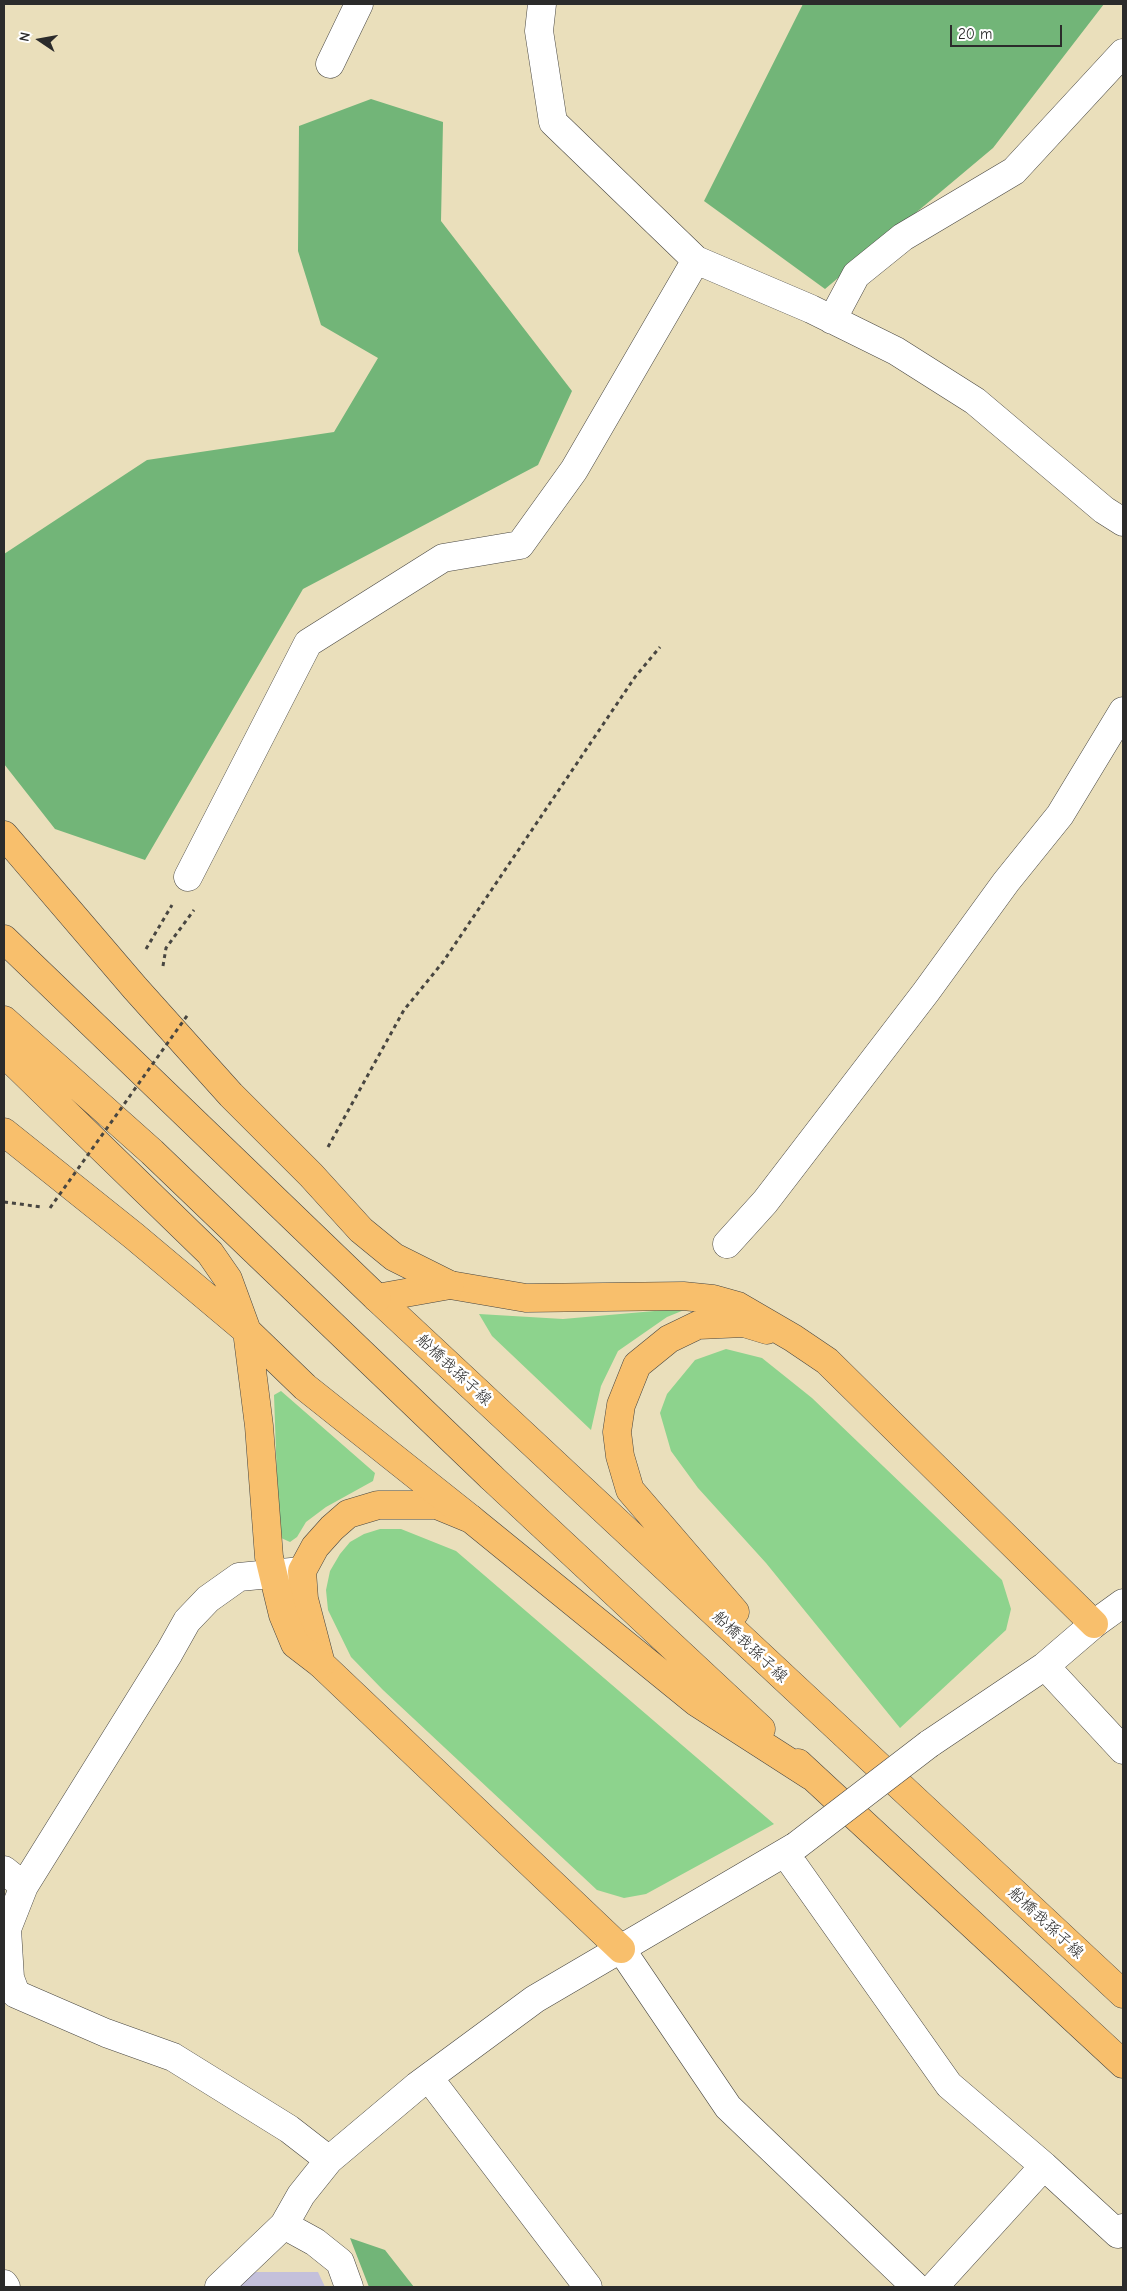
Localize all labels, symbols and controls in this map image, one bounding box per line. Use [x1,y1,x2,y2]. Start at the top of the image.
north arrow [15,15,65,65]
scale bar [952,15,1064,47]
text: 20 m [958,25,992,43]
text: N [16,31,34,43]
street label: 船橋我孫子線 [412,1330,496,1410]
street label: 船橋我孫子線 [708,1607,792,1687]
street label: 船橋我孫子線 [1004,1883,1088,1963]

